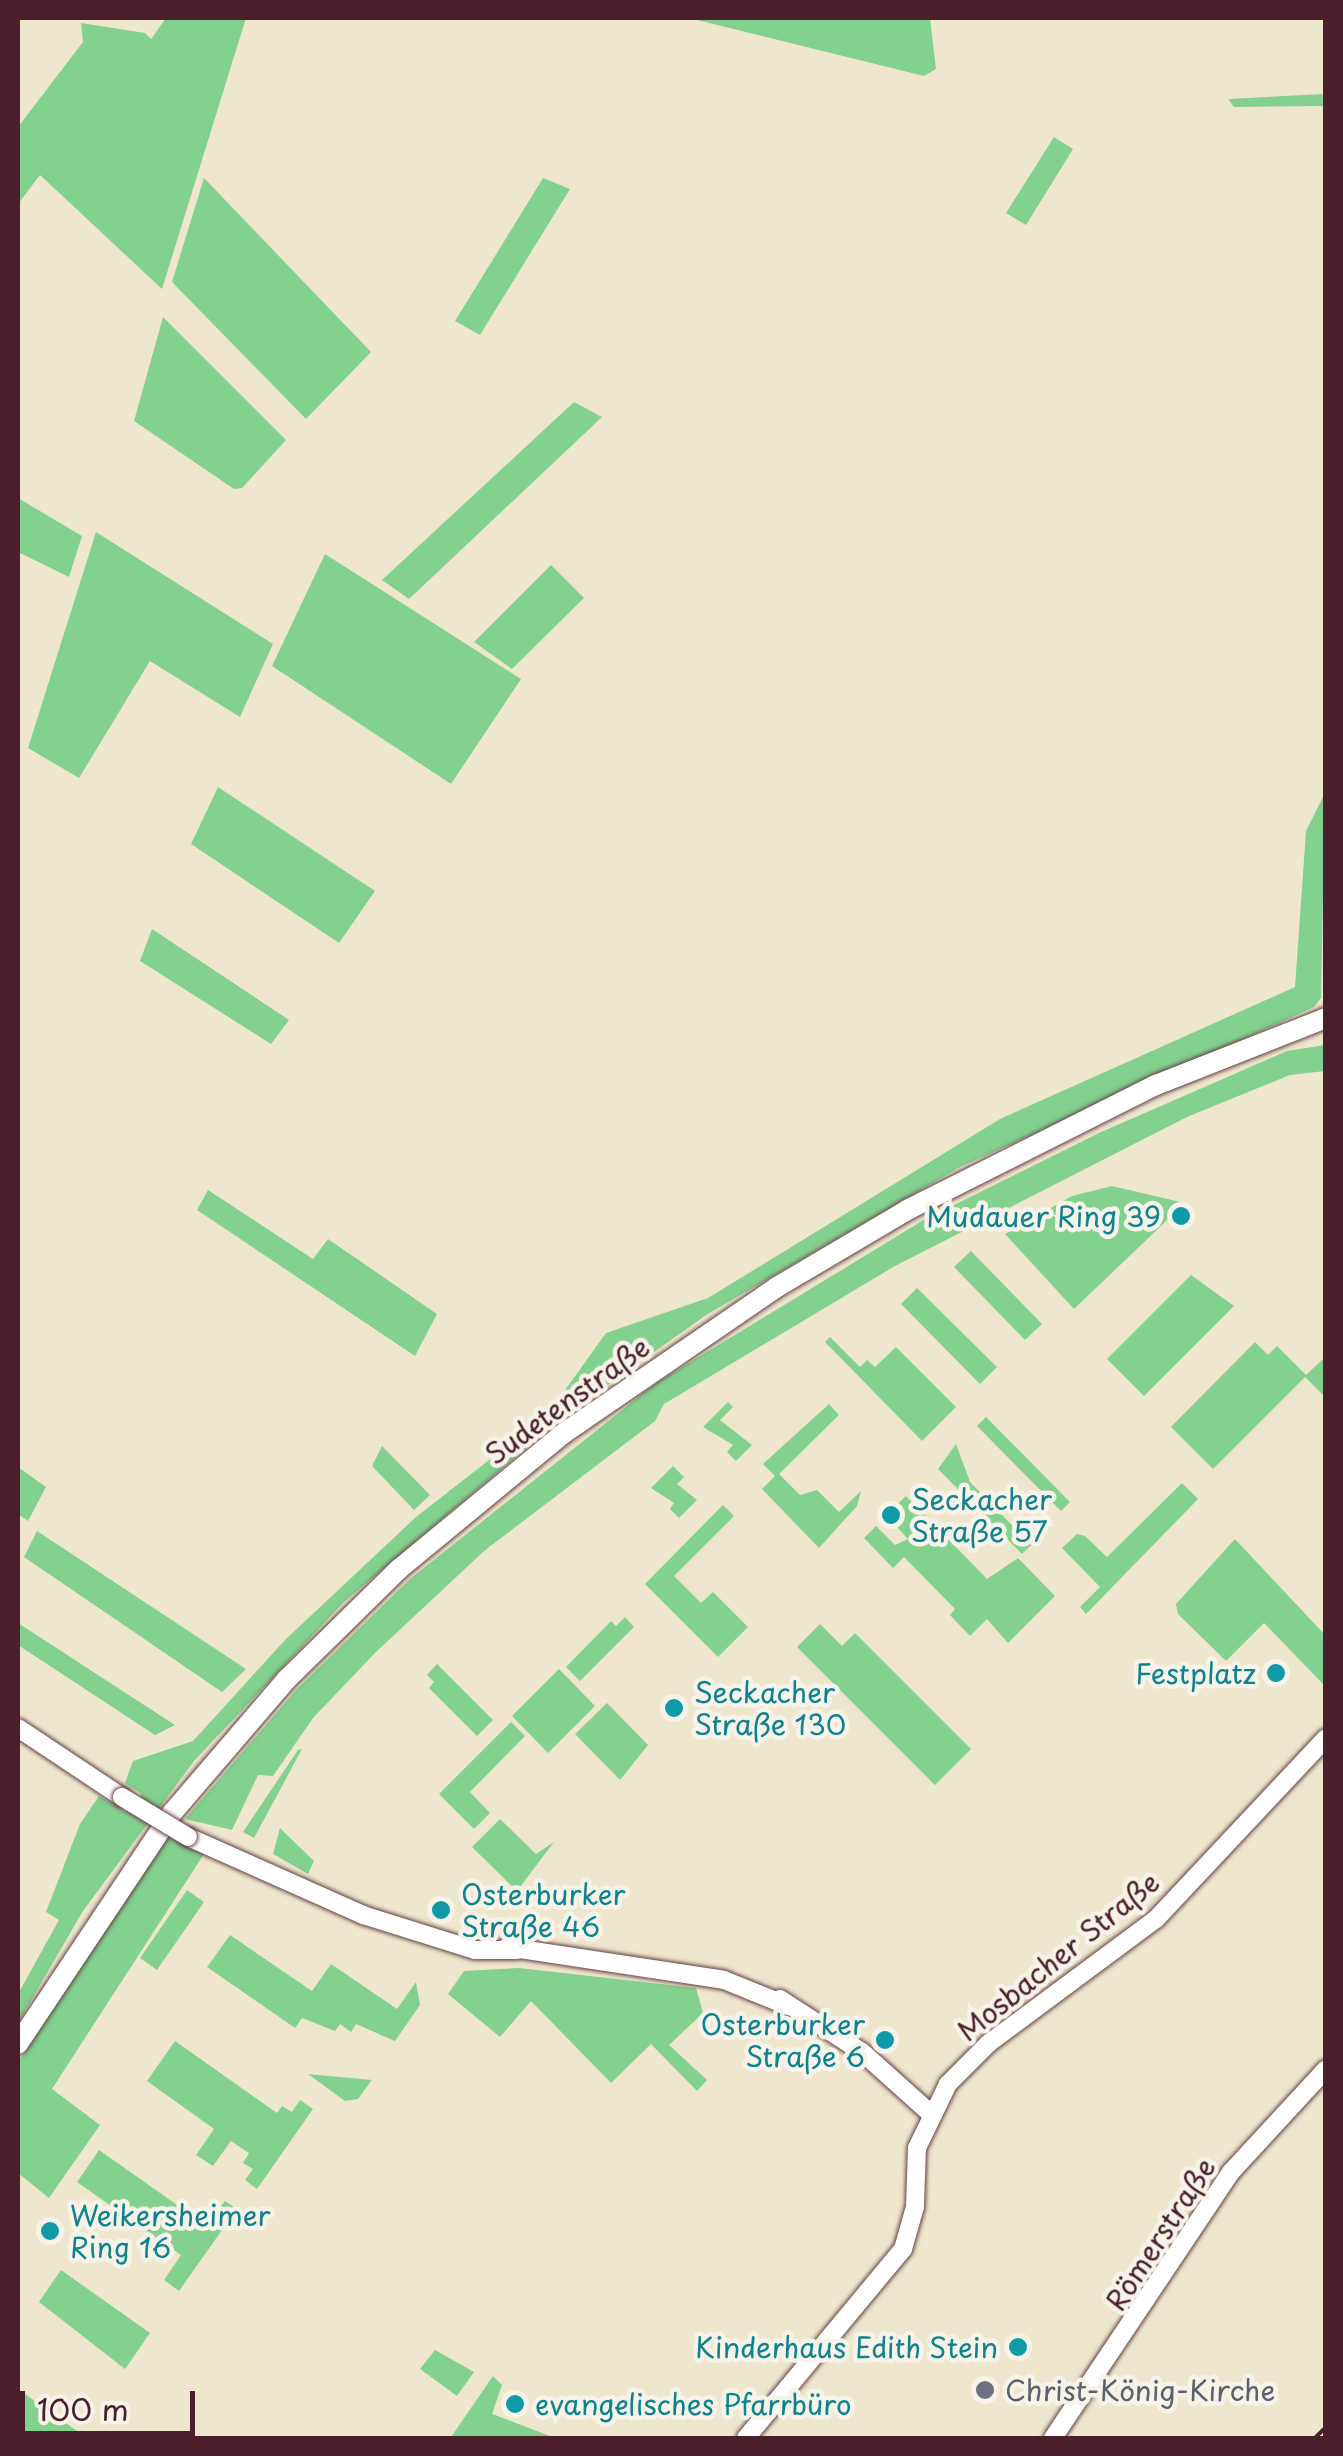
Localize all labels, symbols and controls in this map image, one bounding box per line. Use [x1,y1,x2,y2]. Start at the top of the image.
place label: Mudauer Ring 39 [928,1199,1161,1233]
marker: Mudauer Ring 39 [1170,1205,1192,1227]
street label: Sudetenstraße [479,1329,655,1471]
place label: Seckacher Straße 57 [911,1482,1052,1548]
marker: Seckacher Straße 57 [880,1504,902,1526]
place label: Festplatz [1135,1656,1256,1690]
marker: Festplatz [1265,1662,1287,1684]
place label: Seckacher Straße 130 [694,1675,847,1741]
marker: Seckacher Straße 130 [663,1697,685,1719]
street label: Mosbacher Straße [950,1864,1166,2048]
place label: Osterburker Straße 46 [461,1877,626,1943]
marker: Osterburker Straße 46 [430,1899,452,1921]
place label: Osterburker Straße 6 [700,2007,865,2073]
marker: Osterburker Straße 6 [874,2029,896,2051]
street label: Römerstraße [1098,2151,1222,2317]
place label: Weikersheimer Ring 16 [70,2198,271,2264]
marker: Weikersheimer Ring 16 [39,2220,61,2242]
place label: Kinderhaus Edith Stein [693,2330,998,2364]
marker: Kinderhaus Edith Stein [1007,2336,1029,2358]
scale bar [25,2371,200,2433]
place label: Christ-König-Kirche [1005,2373,1275,2407]
marker: Christ-König-Kirche [974,2379,996,2401]
text: 100 m [37,2386,129,2431]
place label: evangelisches Pfarrbüro [535,2387,852,2421]
marker: evangelisches Pfarrbüro [504,2393,526,2415]

